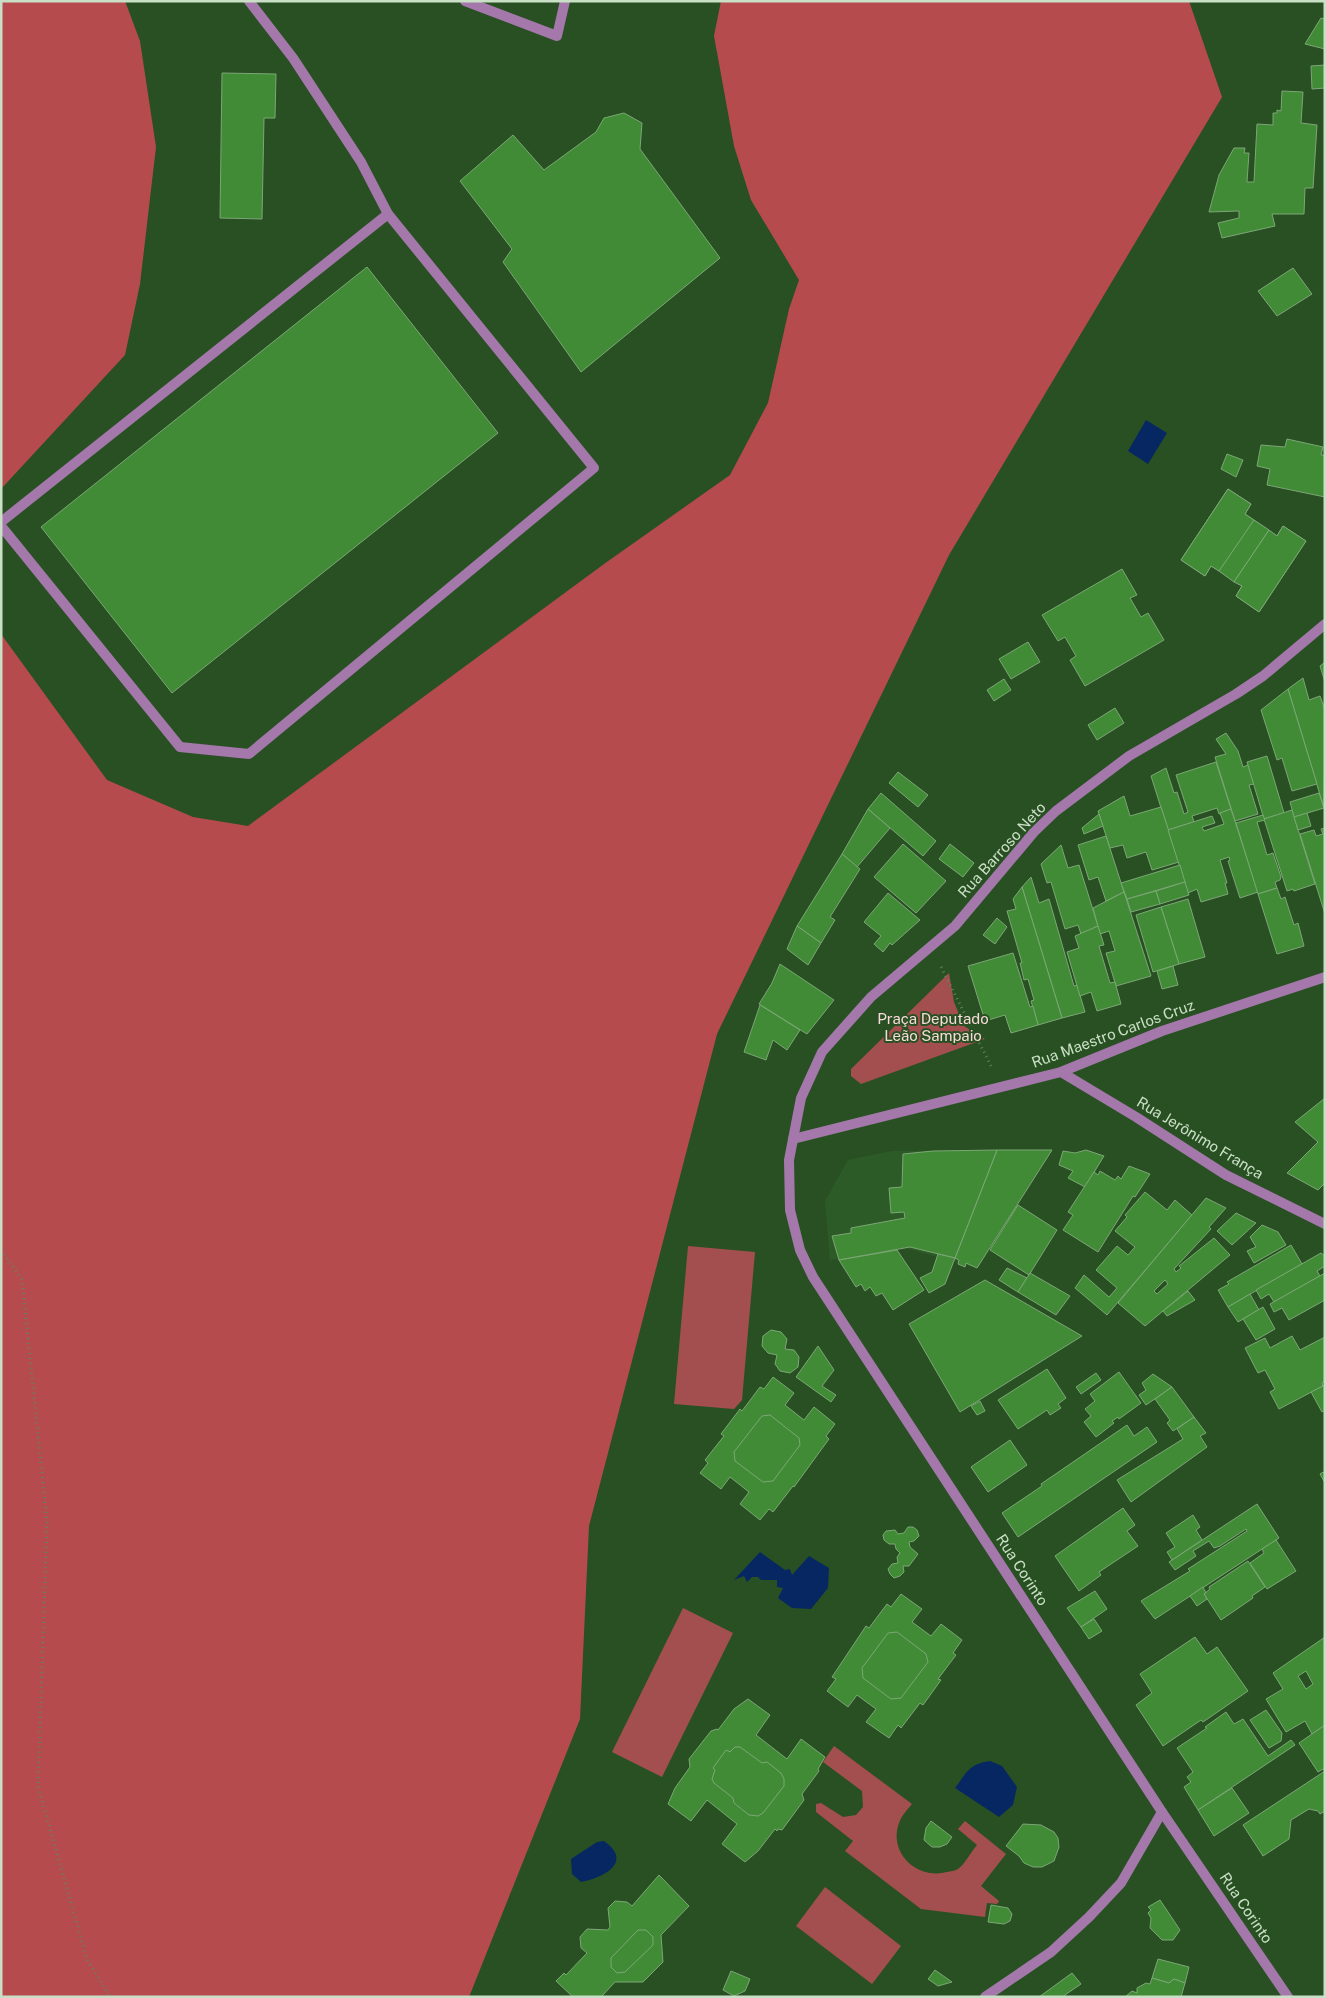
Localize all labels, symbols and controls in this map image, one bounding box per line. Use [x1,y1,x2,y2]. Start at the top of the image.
street label: Rua Barroso Neto [954,799,1049,901]
street label: Rua Maestro Carlos Cruz [1029,996,1197,1071]
park label: Praça Deputado Leão Sampaio [877,1010,989,1044]
street label: Rua Jerônimo França [1134,1093,1267,1182]
street label: Rua Corinto [993,1531,1052,1609]
street label: Rua Corinto [1217,1869,1276,1946]

